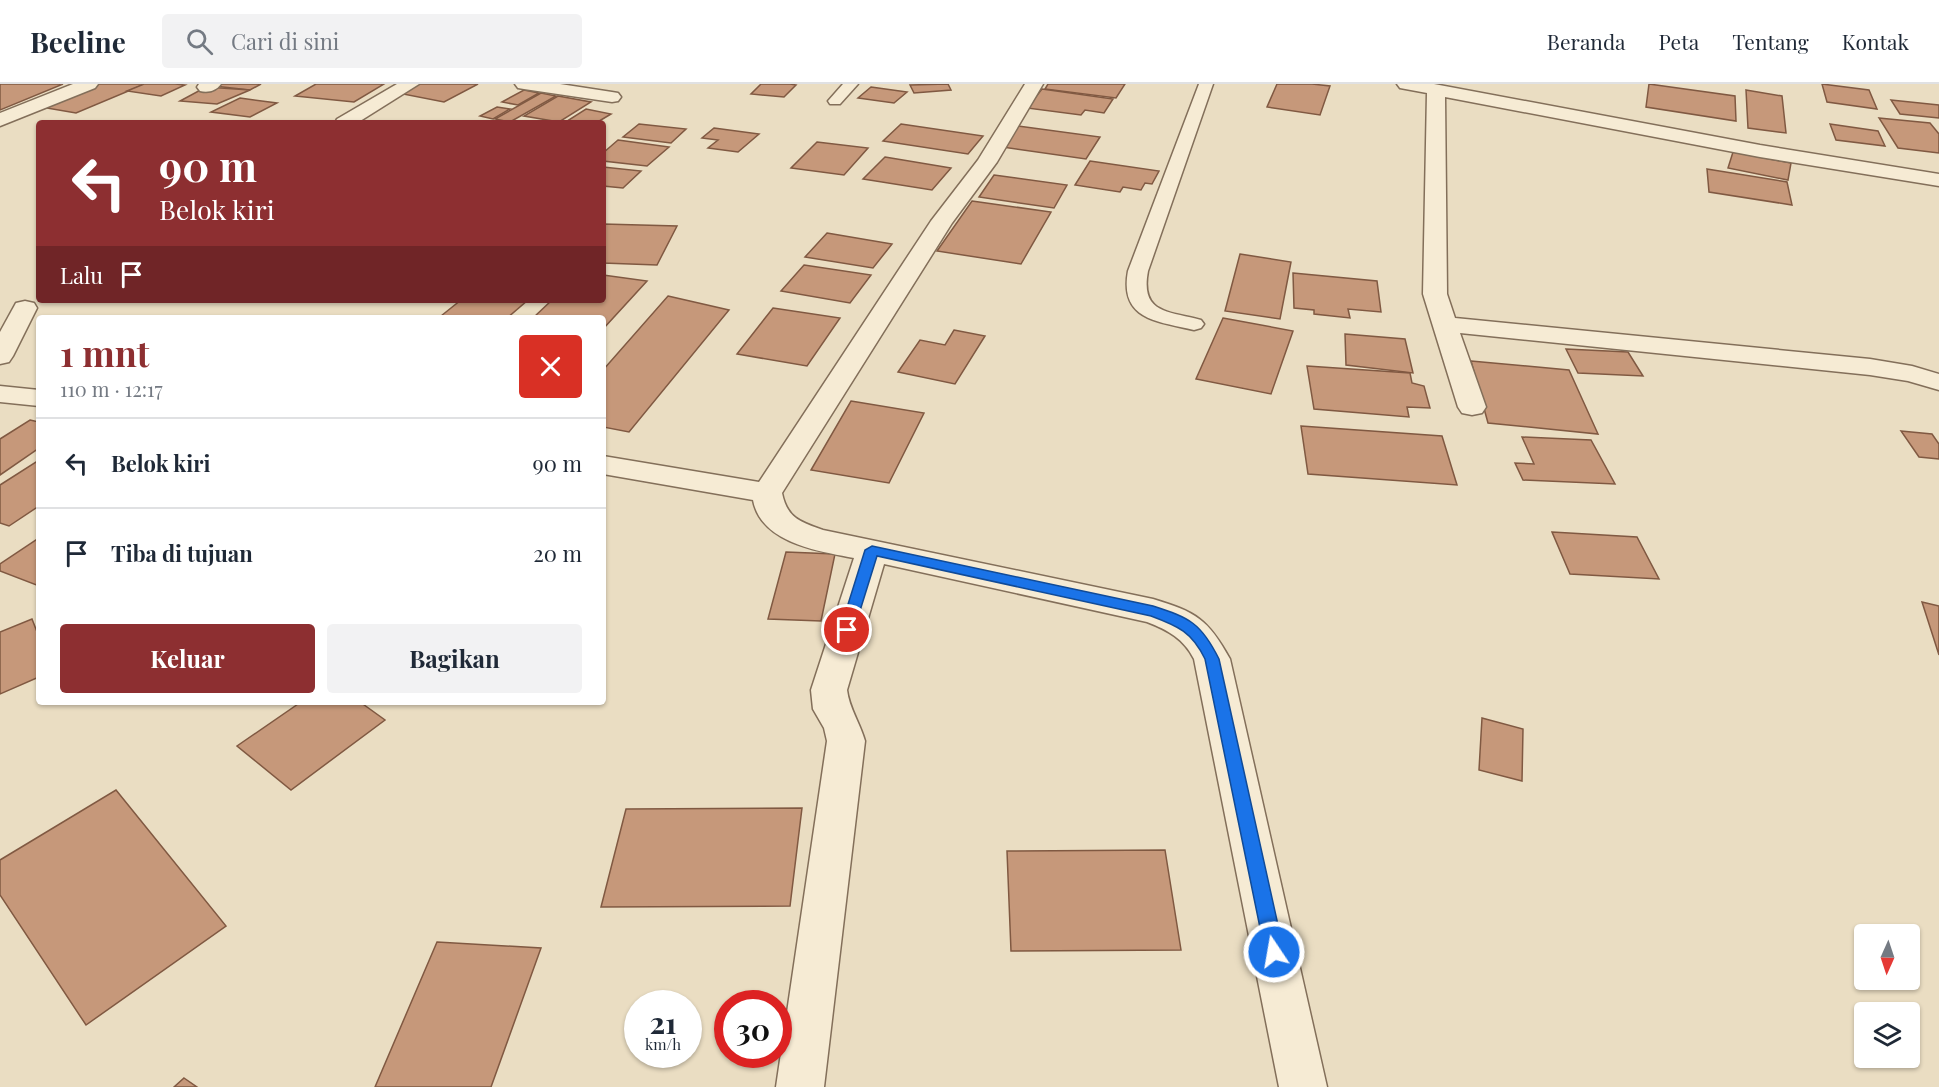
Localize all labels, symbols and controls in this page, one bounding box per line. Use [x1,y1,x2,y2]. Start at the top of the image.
search box [162,14,582,68]
text: Beeline [30,23,126,60]
icon: search [183,25,216,58]
text: Cari di sini [231,26,339,56]
text: Beranda [1547,27,1626,55]
text: Peta [1659,27,1699,55]
text: Tentang [1732,27,1809,55]
text: Kontak [1842,27,1909,55]
text: 90 m [159,137,257,193]
icon: left [60,144,138,222]
text: Belok kiri [159,191,275,227]
icon: arrive [115,258,148,291]
text: Lalu [60,260,103,290]
text: 1 mnt [60,328,150,376]
button: close [519,335,582,398]
text: 110 m · 12:17 [60,375,163,402]
icon: left [60,447,93,480]
text: Belok kiri [111,448,210,478]
text: 90 m [533,448,582,478]
icon: arrive [60,537,93,570]
text: Tiba di tujuan [111,538,253,568]
text: 20 m [533,538,582,568]
pin [821,604,872,655]
icon: arrive [830,613,863,646]
button: Keluar [60,624,315,693]
button: Bagikan [327,624,582,693]
position arrow [1242,920,1306,984]
north arrow [1854,924,1920,990]
map controls [1854,924,1920,1068]
speed limit sign: 30 [714,990,792,1068]
text: 21 [649,1002,677,1042]
button: layers [1854,1002,1920,1068]
text: km/h [645,1034,681,1054]

